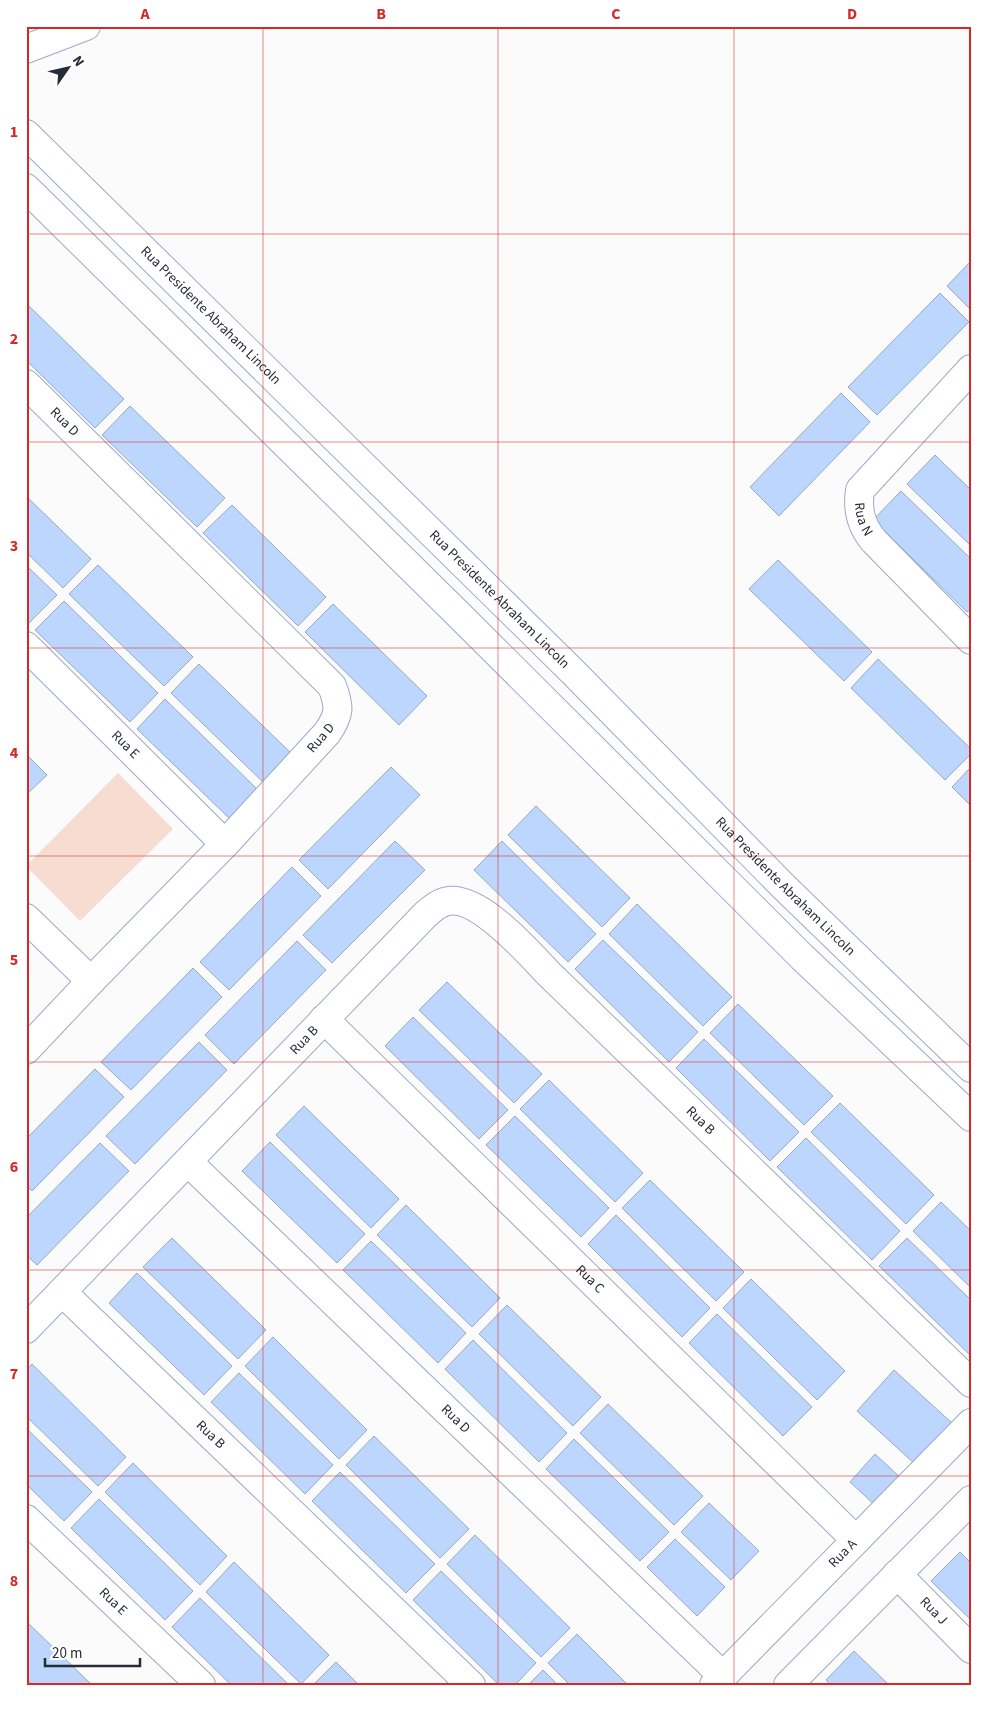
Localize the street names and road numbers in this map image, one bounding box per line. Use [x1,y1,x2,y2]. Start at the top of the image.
street label: Rua Presidente Abraham Lincoln [136,242,285,389]
street label: Rua D [45,403,84,441]
street label: Rua N [849,502,878,540]
street label: Rua Presidente Abraham Lincoln [425,526,574,673]
street label: Rua D [302,719,340,757]
street label: Rua E [107,726,144,763]
street label: Rua Presidente Abraham Lincoln [711,813,860,961]
street label: Rua B [285,1021,323,1059]
street label: Rua B [681,1102,719,1140]
street label: Rua C [571,1260,609,1298]
street label: Rua D [436,1400,475,1438]
street label: Rua B [191,1416,230,1454]
street label: Rua A [824,1535,862,1572]
street label: Rua E [94,1583,132,1620]
street label: Rua J [915,1593,952,1629]

